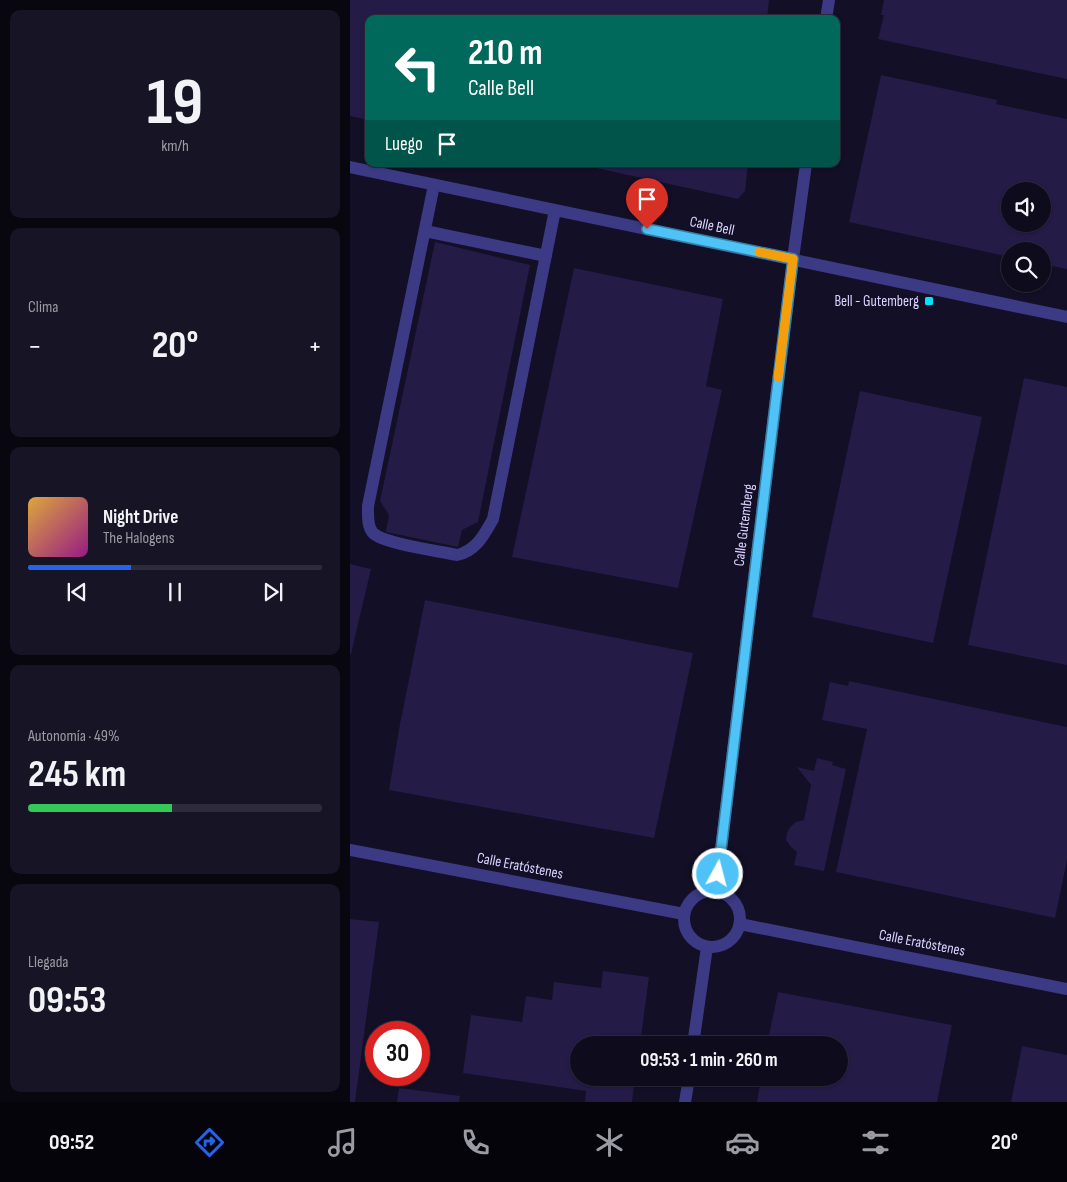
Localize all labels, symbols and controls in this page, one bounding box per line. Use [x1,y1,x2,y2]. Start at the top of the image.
text: 210 m [468,32,542,75]
icon: left [385,35,450,100]
text: 19 [147,65,203,143]
text: Calle Bell [468,75,534,102]
icon: arrive [433,130,461,158]
text: Luego [385,133,423,156]
text: km/h [161,137,189,156]
pin [626,178,668,229]
map controls [1001,182,1051,292]
button: sound [1001,182,1051,232]
icon: arrive [633,185,661,213]
street label: Calle Bell [688,212,736,240]
button: search [1001,242,1051,292]
place label: Bell - Gutemberg [834,292,919,311]
marker: Bell - Gutemberg [923,295,935,307]
text: Clima [28,298,58,317]
text: 20° [152,323,198,368]
text: − [28,330,42,363]
text: + [308,330,322,363]
street label: Calle Gutemberg [730,483,758,567]
text: Night Drive [103,506,178,529]
text: The Halogens [103,529,174,548]
icon: previous [63,578,91,606]
icon: pause [161,578,189,606]
icon: next [259,578,287,606]
text: Autonomía · 49% [28,727,120,746]
text: 245 km [28,752,126,797]
position arrow [691,847,743,899]
street label: Calle Eratóstenes [475,848,565,884]
street label: Calle Eratóstenes [877,925,967,961]
text: Llegada [28,953,69,972]
text: 09:53 [28,978,106,1023]
speed limit sign: 30 [365,1021,430,1086]
text: 09:53 · 1 min · 260 m [640,1049,778,1072]
icon: directions [192,1125,227,1160]
icon: music [325,1125,360,1160]
icon: phone [458,1125,493,1160]
icon: climate [592,1125,627,1160]
icon: car [725,1125,760,1160]
icon: filters [858,1125,893,1160]
text: 09:52 [49,1129,94,1156]
text: 20° [991,1129,1018,1156]

